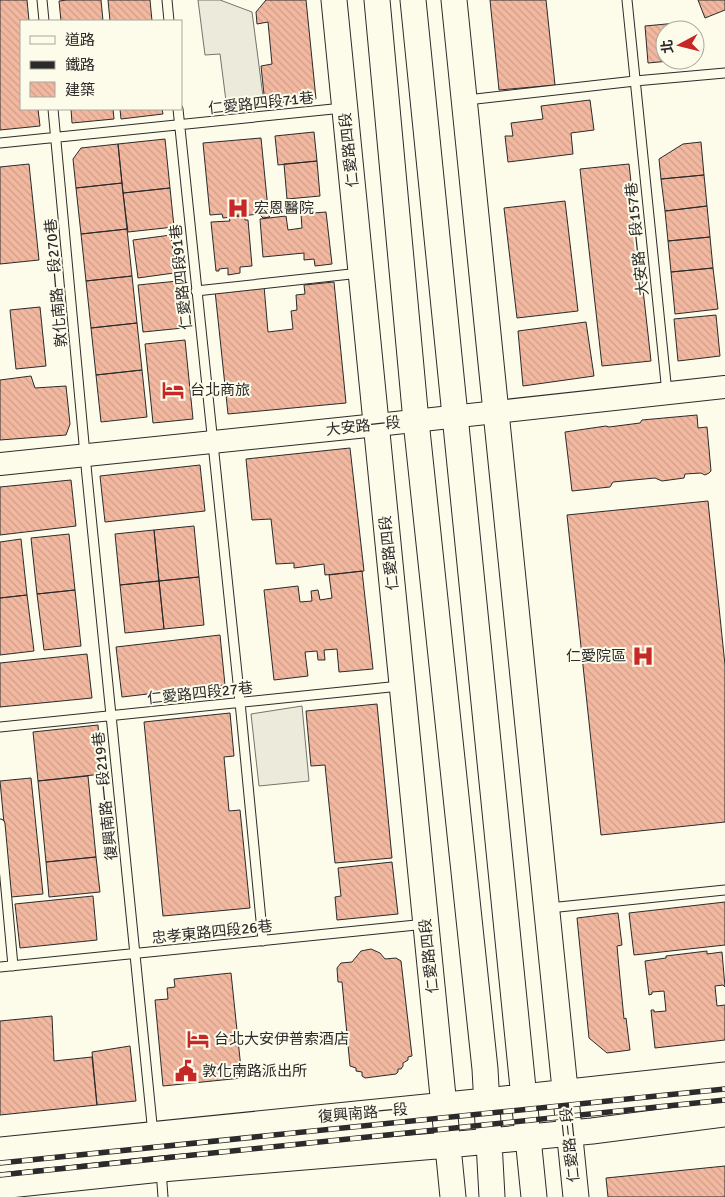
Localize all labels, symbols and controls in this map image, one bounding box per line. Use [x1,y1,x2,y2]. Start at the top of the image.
legend [20,20,182,110]
north arrow [655,20,705,70]
text: 道路 [65,31,95,49]
text: 北 [658,39,677,55]
text: 鐵路 [65,56,95,74]
text: 建築 [65,81,95,99]
street label: 仁愛路四段71巷 [207,88,315,118]
street label: 仁愛路四段 [336,112,362,188]
street label: 大安路一段157巷 [622,181,652,297]
hospital icon: 宏恩醫院 [225,195,251,221]
place label: 宏恩醫院 [254,199,314,217]
street label: 敦化南路一段270巷 [41,218,71,348]
street label: 仁愛路四段91巷 [166,223,196,331]
hotel icon: 台北商旅 [160,377,186,403]
place label: 台北商旅 [190,381,250,399]
street label: 大安路一段 [325,413,401,439]
street label: 仁愛路四段 [376,515,402,591]
hospital icon: 仁愛院區 [630,643,656,669]
place label: 仁愛院區 [566,647,626,665]
street label: 仁愛路四段27巷 [146,678,254,708]
street label: 復興南路一段219巷 [89,731,121,861]
street label: 忠孝東路四段26巷 [151,917,273,947]
street label: 仁愛路四段 [416,918,442,994]
hotel icon: 台北大安伊普索酒店 [185,1026,211,1052]
place label: 台北大安伊普索酒店 [214,1030,349,1048]
public building icon: 敦化南路派出所 [173,1058,199,1084]
place label: 敦化南路派出所 [202,1062,307,1080]
street label: 復興南路一段 [317,1100,409,1126]
street label: 仁愛路三段 [557,1107,583,1183]

